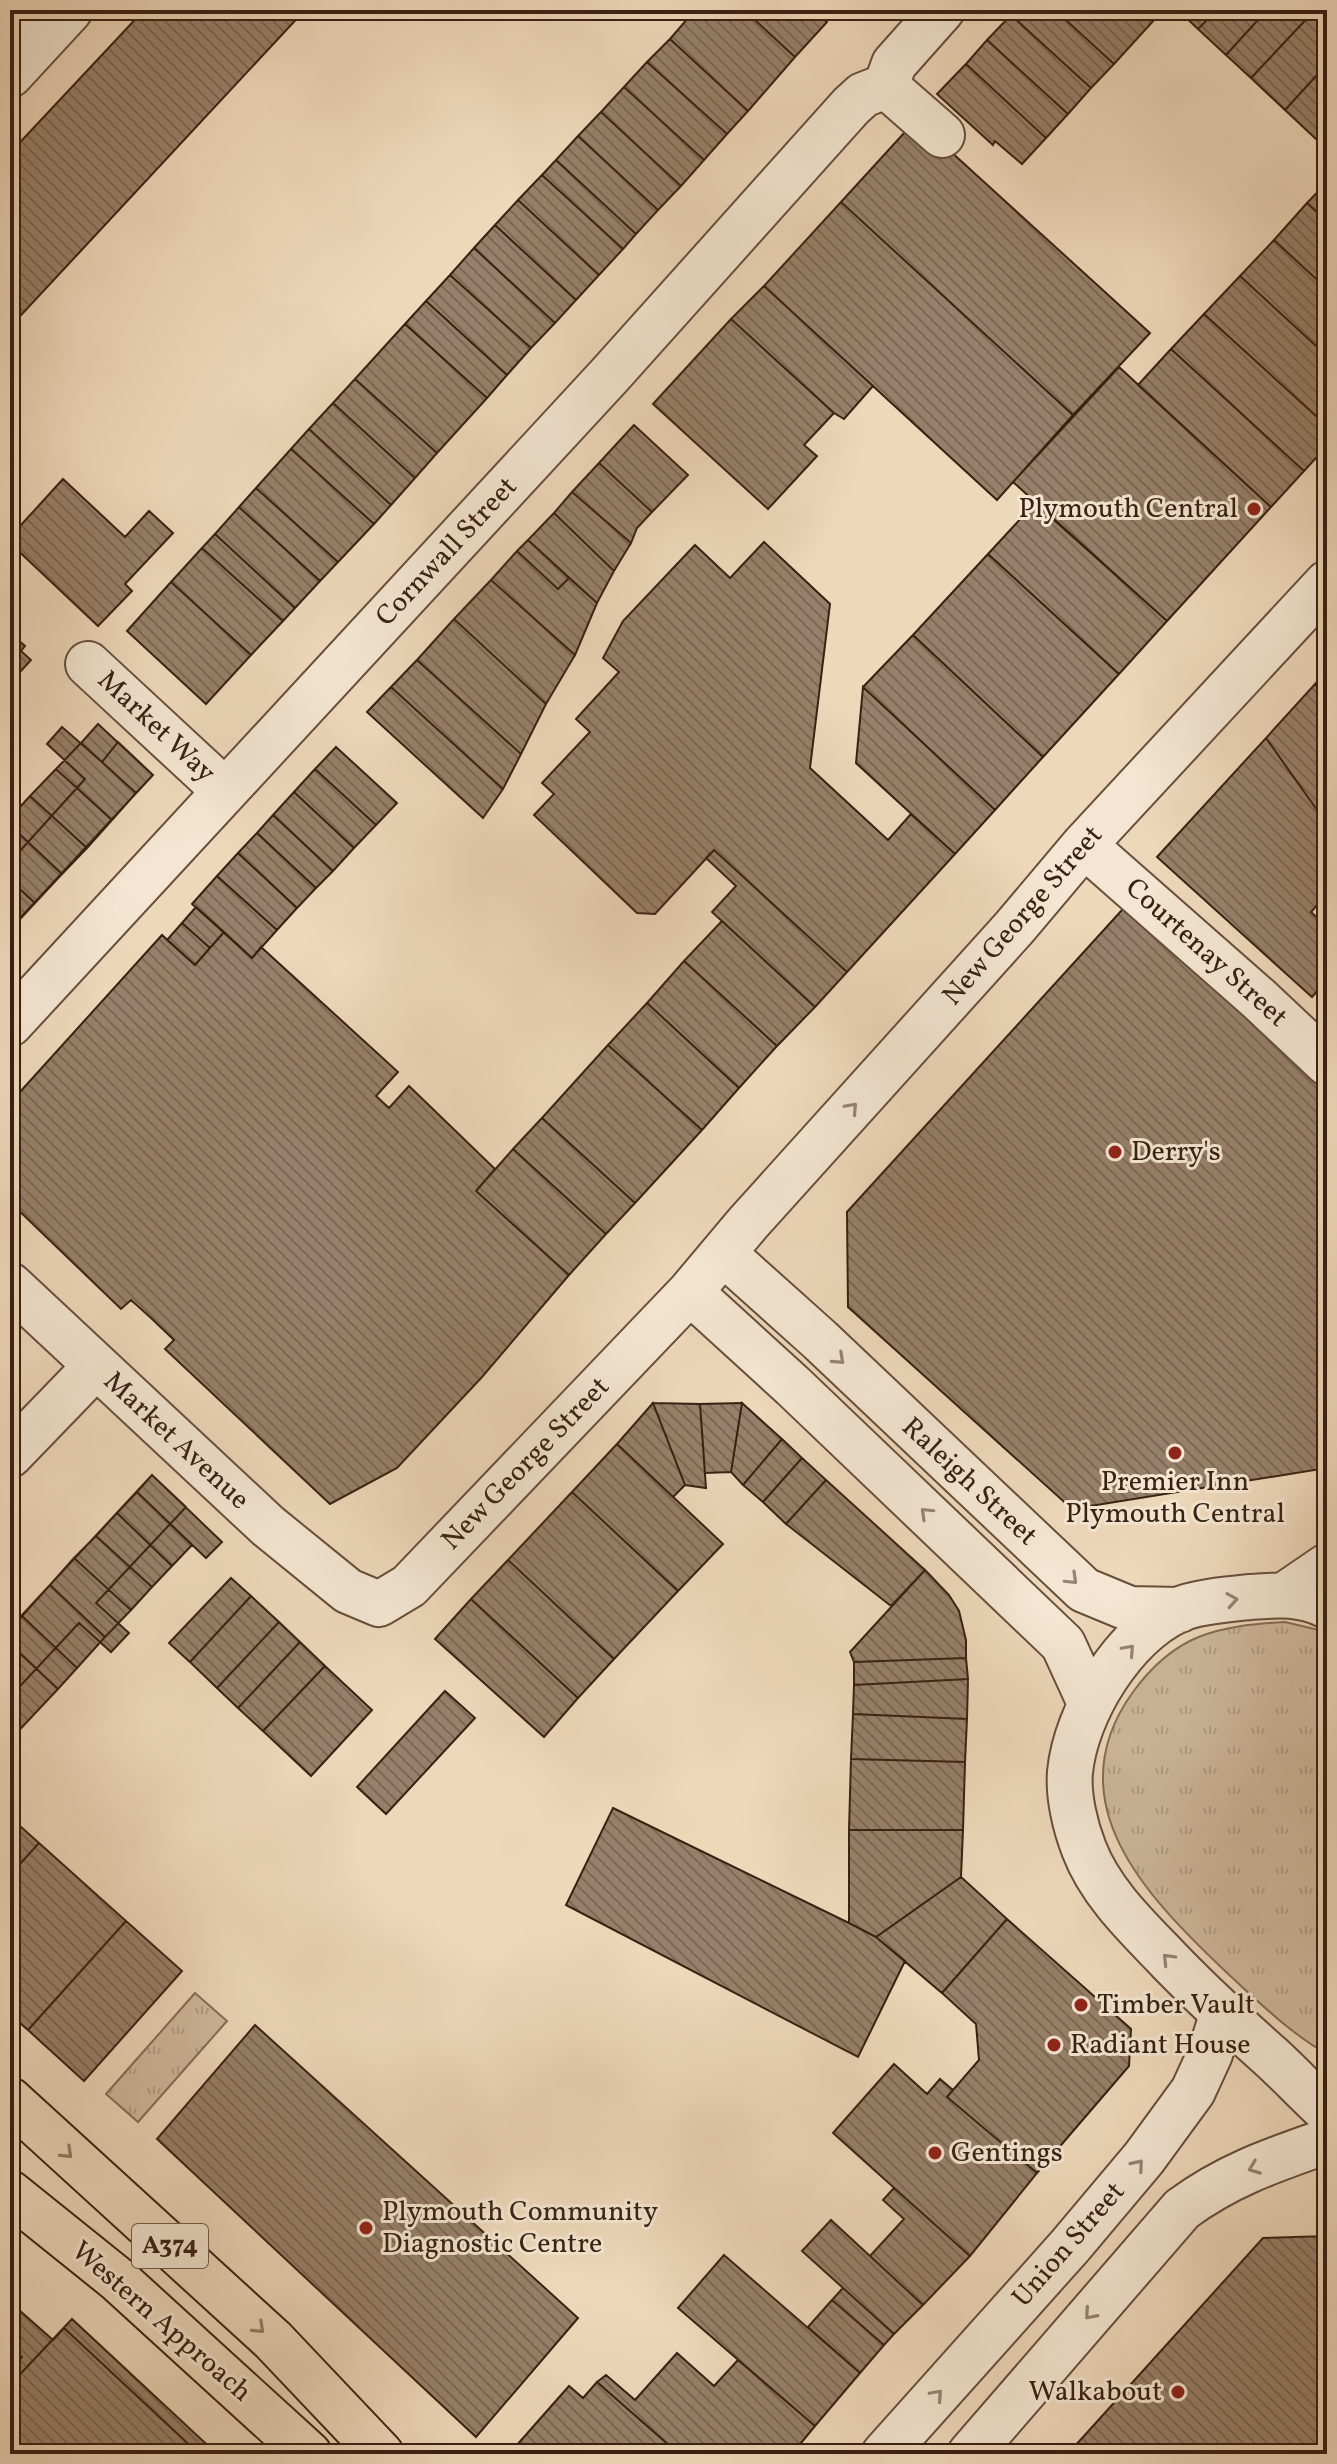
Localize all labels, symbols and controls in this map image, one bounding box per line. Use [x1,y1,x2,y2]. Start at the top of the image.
street label: Cornwall Street [367,469,527,635]
place label: Plymouth Central [1018,490,1238,529]
marker: Plymouth Central [1245,500,1263,518]
street label: Market Way [88,662,224,792]
street label: New George Street [934,817,1112,1015]
street label: Courtenay Street [1116,869,1296,1037]
one-way arrow [842,1102,856,1117]
place label: Derry's [1131,1133,1221,1172]
marker: Derry's [1106,1143,1124,1161]
one-way arrow [830,1349,844,1364]
street label: Market Avenue [94,1363,258,1519]
street label: New George Street [433,1369,619,1559]
street label: Raleigh Street [892,1409,1046,1555]
marker: Premier Inn Plymouth Central [1166,1444,1184,1462]
place label: Premier Inn Plymouth Central [1065,1463,1285,1534]
one-way arrow [921,1507,935,1522]
one-way arrow [1062,1569,1077,1583]
one-way arrow [1226,1592,1239,1609]
one-way arrow [1119,1645,1133,1660]
one-way arrow [1163,1954,1177,1968]
place label: Timber Vault [1097,1986,1255,2025]
marker: Timber Vault [1072,1996,1090,2014]
place label: Radiant House [1070,2026,1250,2065]
marker: Radiant House [1045,2036,1063,2054]
place label: Gentings [951,2134,1063,2173]
one-way arrow [58,2144,73,2158]
marker: Gentings [926,2144,944,2162]
one-way arrow [1248,2158,1262,2175]
one-way arrow [1128,2160,1143,2174]
street label: Union Street [1004,2174,1134,2316]
place label: Plymouth Community Diagnostic Centre [382,2193,658,2264]
marker: Plymouth Community Diagnostic Centre [357,2219,375,2237]
road number: A374 [132,2224,208,2268]
street label: Western Approach [62,2233,260,2411]
one-way arrow [1085,2305,1100,2319]
one-way arrow [250,2319,265,2333]
place label: Walkabout [1029,2373,1162,2412]
marker: Walkabout [1169,2383,1187,2401]
one-way arrow [927,2389,941,2404]

